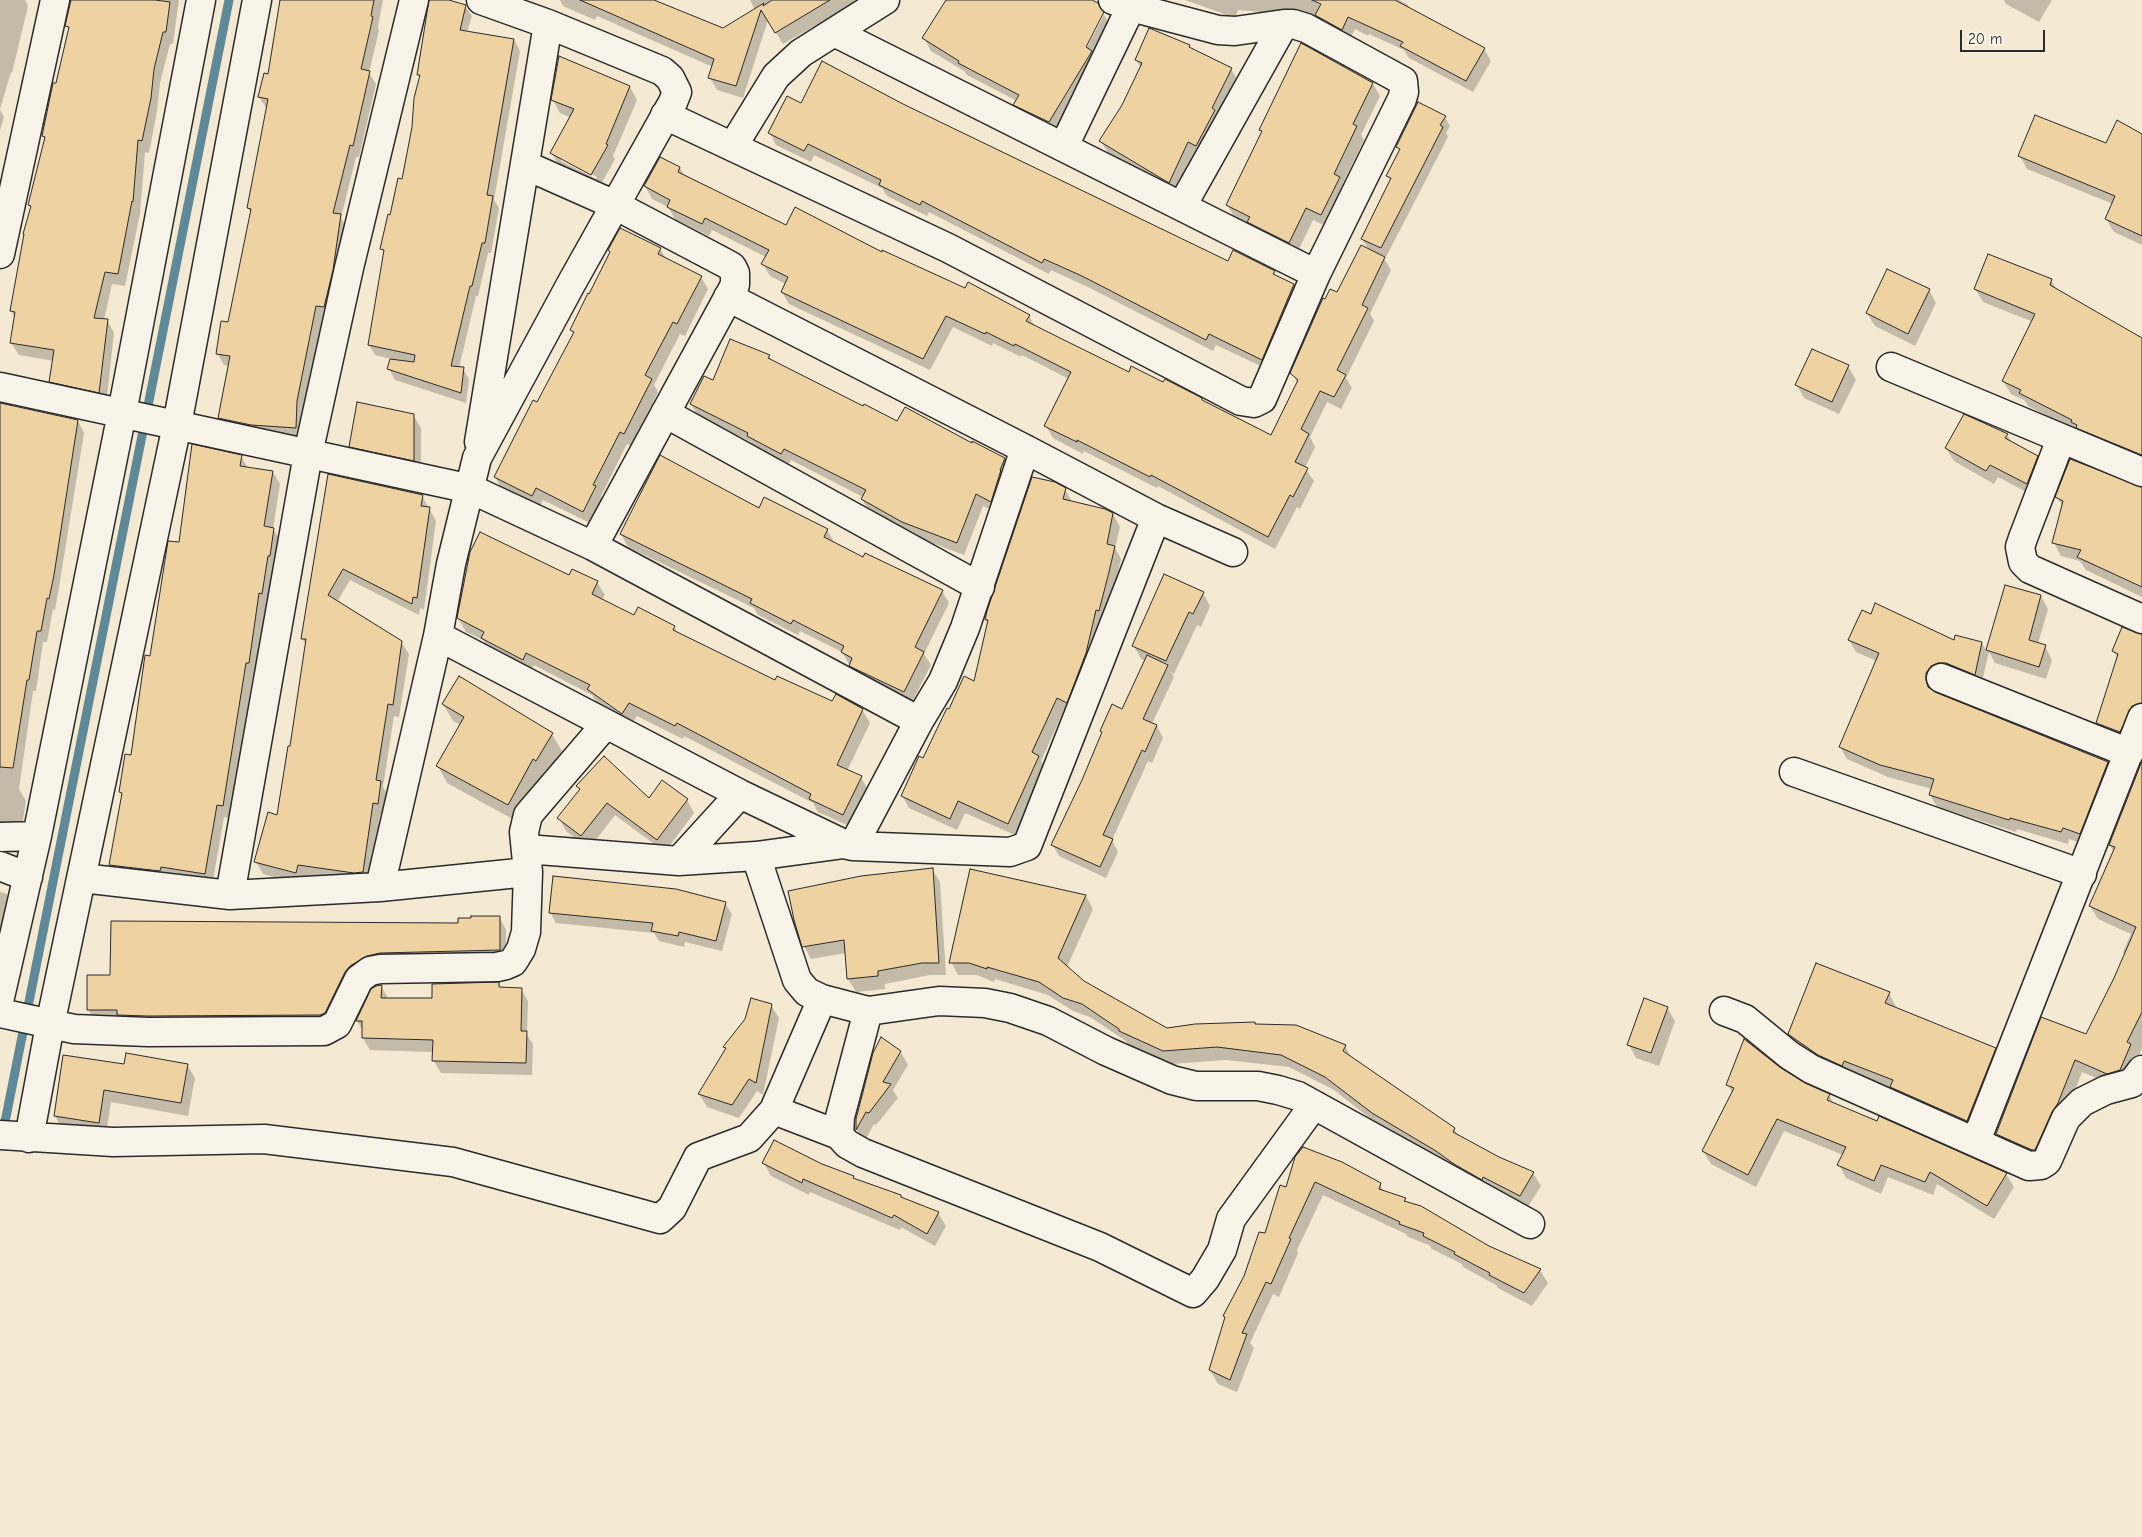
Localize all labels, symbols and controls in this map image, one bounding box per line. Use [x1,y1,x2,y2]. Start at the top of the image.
scale bar [1962,20,2047,52]
text: 20 m [1968,30,2002,48]

